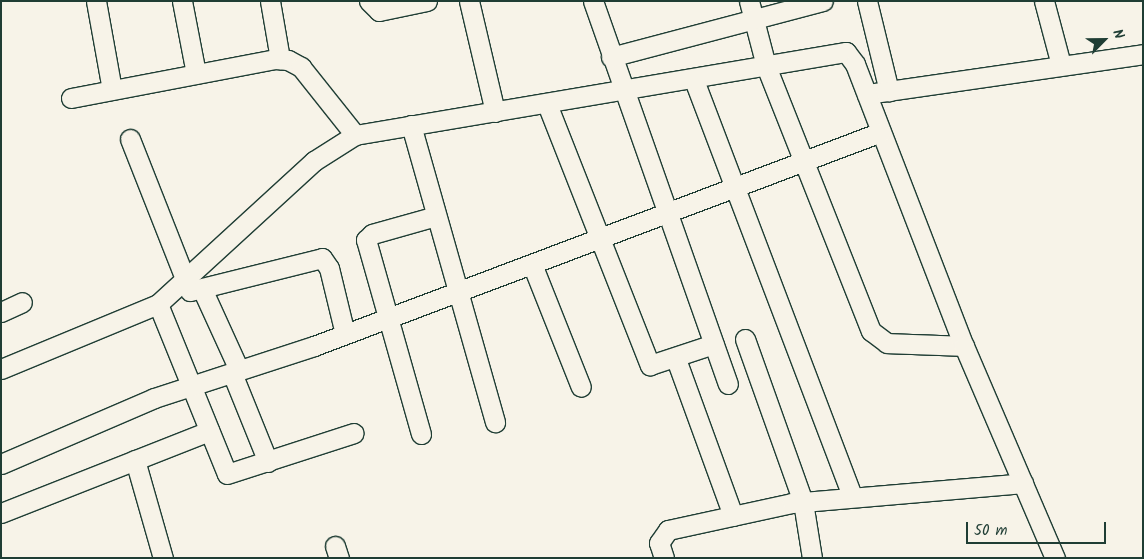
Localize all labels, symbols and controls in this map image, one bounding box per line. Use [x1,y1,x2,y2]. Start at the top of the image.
north arrow [1079,15,1129,65]
text: N [1106,26,1130,43]
scale bar [969,512,1109,544]
text: 50 m [974,519,1008,543]

